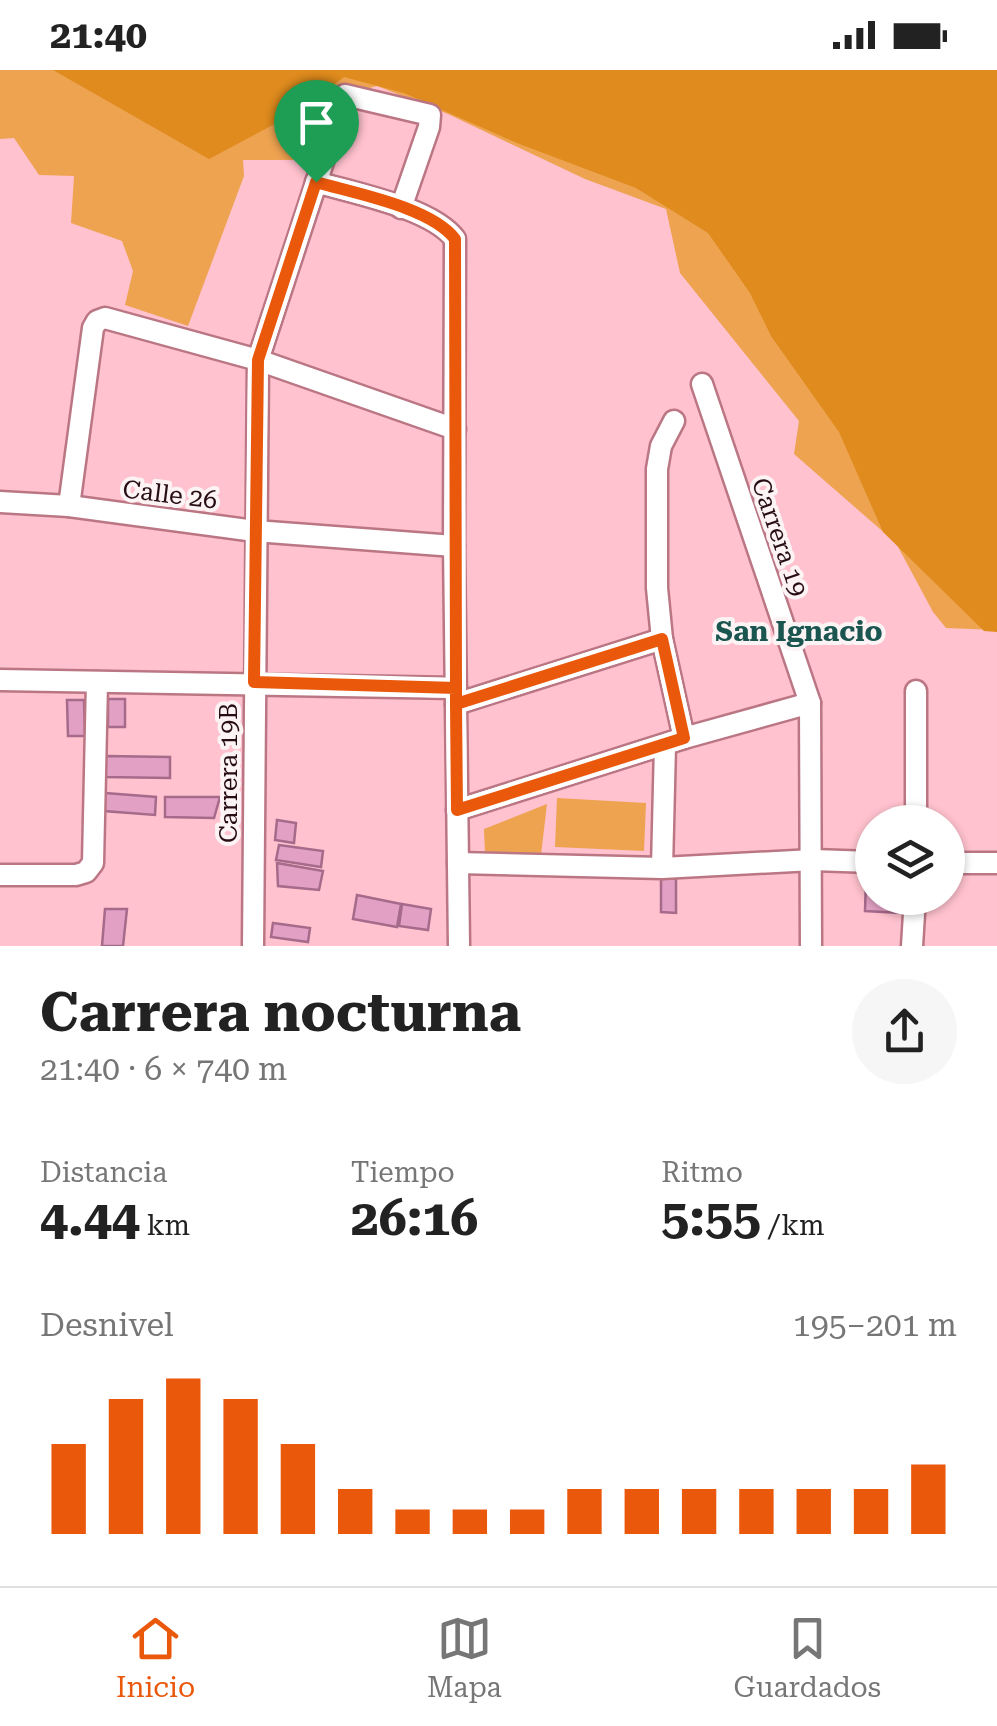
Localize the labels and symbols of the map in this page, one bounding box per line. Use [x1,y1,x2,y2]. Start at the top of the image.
pin [274,80,359,183]
street label: Calle 26 [121,474,219,515]
street label: Carrera 19 [746,474,813,600]
district label: San Ignacio [715,615,883,648]
street label: Carrera 19B [214,703,243,843]

